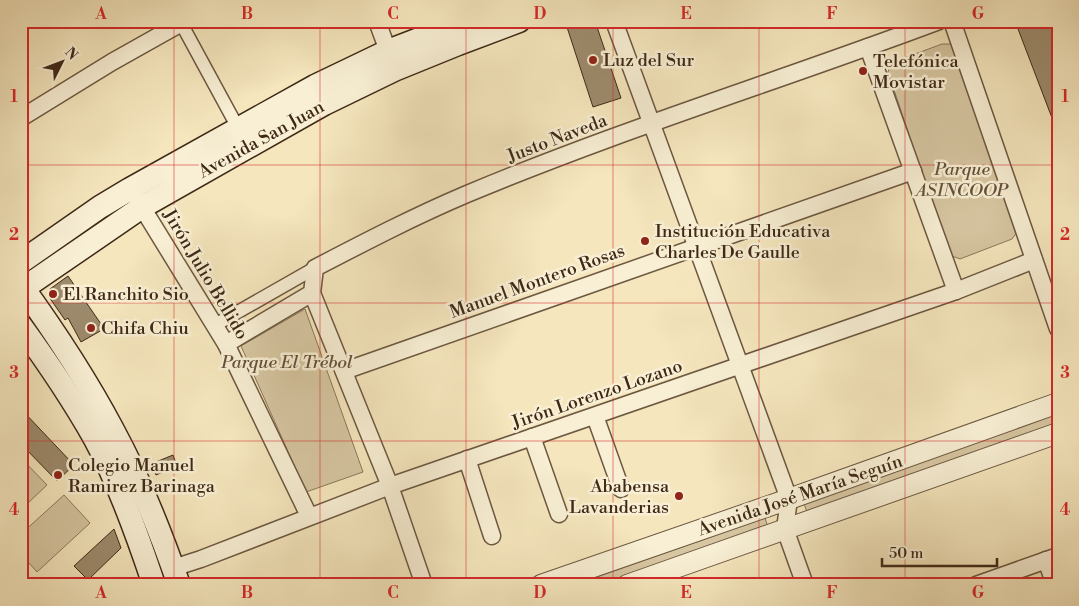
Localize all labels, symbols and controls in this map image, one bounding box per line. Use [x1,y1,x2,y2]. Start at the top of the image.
text: A [94,4,107,24]
text: B [241,4,253,24]
text: C [387,4,399,24]
text: D [534,4,547,24]
text: E [680,4,692,24]
text: F [826,4,838,24]
text: G [972,4,985,24]
north arrow [38,38,88,88]
text: N [61,44,81,64]
place label: Luz del Sur [603,49,694,72]
place label: Telefónica Movistar [873,50,960,94]
marker: Luz del Sur [587,54,599,66]
marker: Telefónica Movistar [857,65,869,77]
text: 1 [10,87,18,107]
text: 1 [1061,87,1069,107]
street label: Avenida San Juan [193,95,329,184]
street label: Justo Naveda [503,109,611,168]
park label: Parque ASINCOOP [914,158,1010,202]
street label: Jirón Julio Bellido [157,204,254,344]
place label: Institución Educativa Charles De Gaulle [655,220,831,264]
text: 2 [9,225,19,245]
text: 2 [1060,225,1070,245]
marker: Institución Educativa Charles De Gaulle [639,235,651,247]
street label: Manuel Montero Rosas [446,239,628,324]
place label: El Ranchito Sio [63,283,189,306]
marker: El Ranchito Sio [47,288,59,300]
place label: Chifa Chiu [101,317,189,340]
marker: Chifa Chiu [85,322,97,334]
park label: Parque El Trébol [220,351,353,374]
street label: Jirón Lorenzo Lozano [508,354,685,435]
text: 3 [9,363,19,383]
text: 3 [1060,363,1070,383]
street label: Avenida José María Seguín [694,450,906,542]
place label: Colegio Manuel Ramirez Barinaga [68,454,216,498]
marker: Colegio Manuel Ramirez Barinaga [52,469,64,481]
place label: Ababensa Lavanderias [569,475,670,519]
marker: Ababensa Lavanderias [673,490,685,502]
text: 4 [9,500,20,520]
text: 4 [1060,500,1071,520]
scale bar [882,536,996,568]
text: 50 m [889,544,923,563]
text: A [94,583,107,603]
text: B [241,583,253,603]
text: C [387,583,399,603]
text: D [534,583,547,603]
text: E [680,583,692,603]
text: F [826,583,838,603]
text: G [972,583,985,603]

